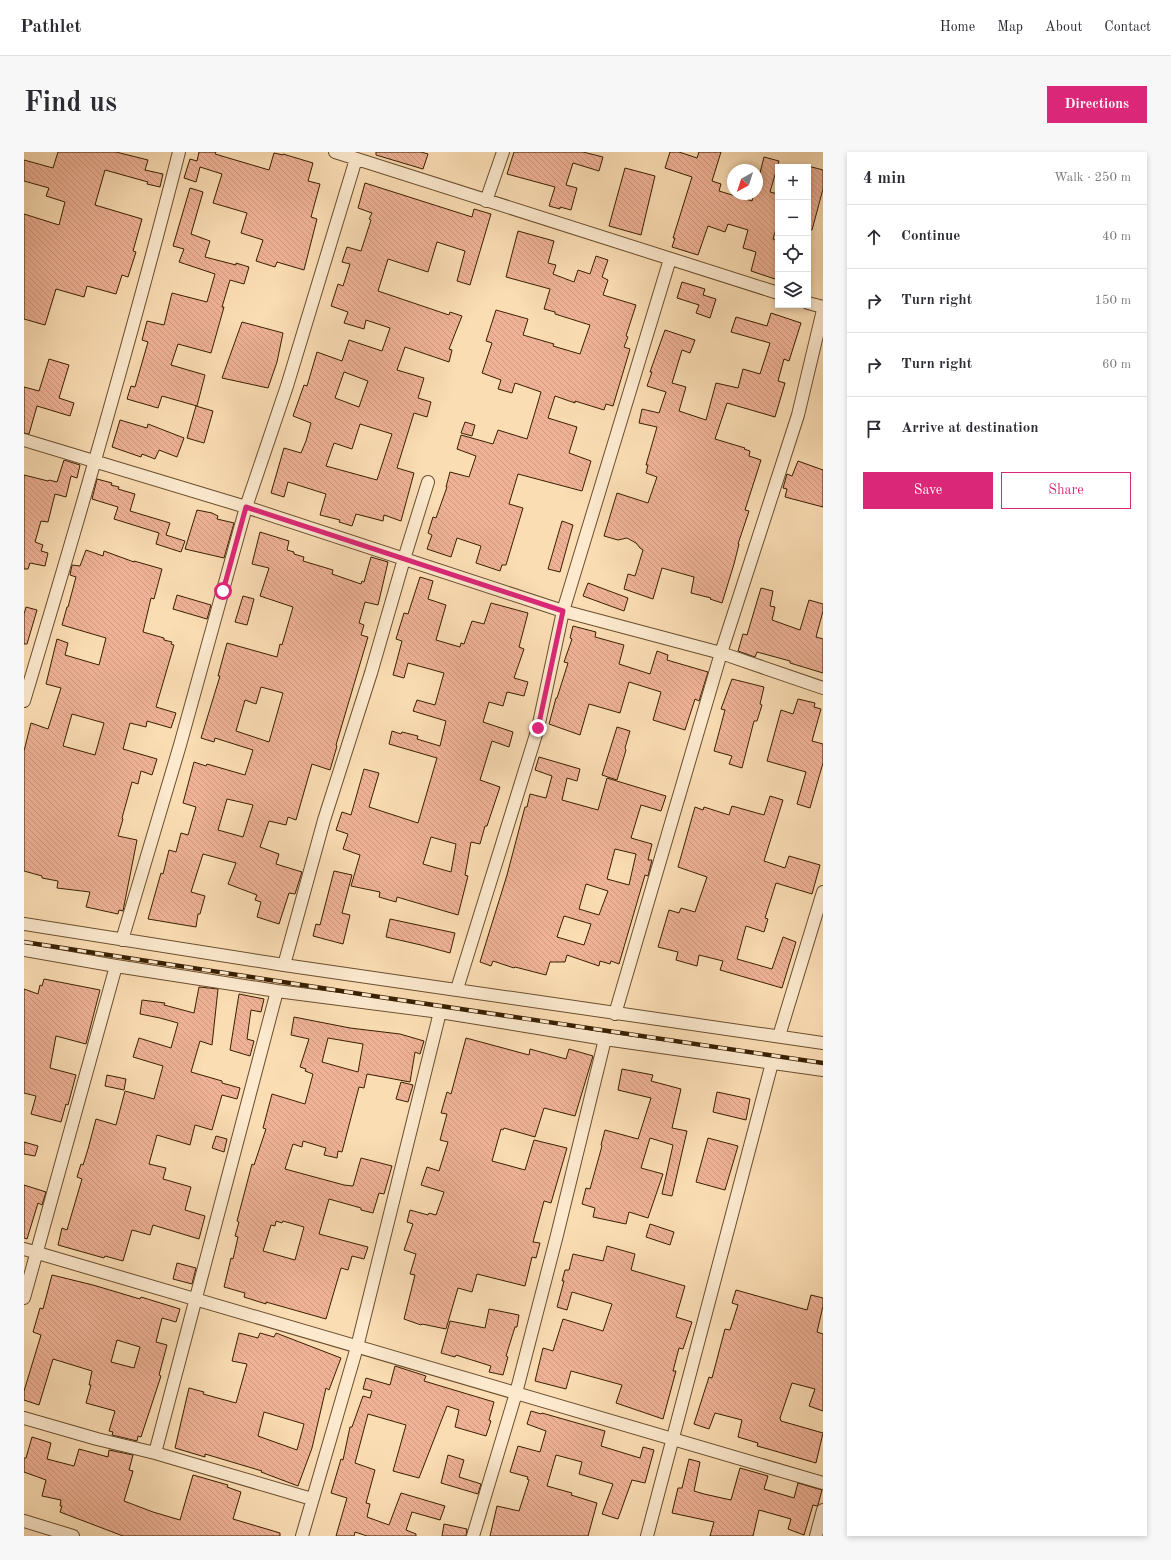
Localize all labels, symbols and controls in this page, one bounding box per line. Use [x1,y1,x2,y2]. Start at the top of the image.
text: Pathlet [20,18,81,37]
text: Home [940,20,975,34]
text: Map [997,20,1023,34]
text: About [1045,20,1082,34]
text: Contact [1104,20,1151,34]
button: Directions [1047,86,1147,123]
text: Find us [24,90,117,118]
north arrow [727,164,763,200]
map controls [775,164,811,308]
button: + [775,164,811,200]
text: 4 min [863,170,906,187]
text: Walk · 250 m [1054,171,1131,184]
button: − [775,200,811,236]
icon: ahead [863,226,885,248]
text: Continue [901,229,960,244]
text: 40 m [1102,230,1131,243]
button: locate [775,236,811,272]
button: layers [775,272,811,308]
icon: right [863,290,885,312]
text: Turn right [901,293,972,308]
text: 150 m [1094,294,1131,307]
icon: right [863,354,885,376]
text: Turn right [901,357,972,372]
text: 60 m [1102,358,1131,371]
icon: arrive [863,418,885,440]
text: Arrive at destination [901,421,1039,436]
button: Save [863,472,993,509]
button: Share [1001,472,1131,509]
route start [214,582,232,600]
route end [529,719,547,737]

